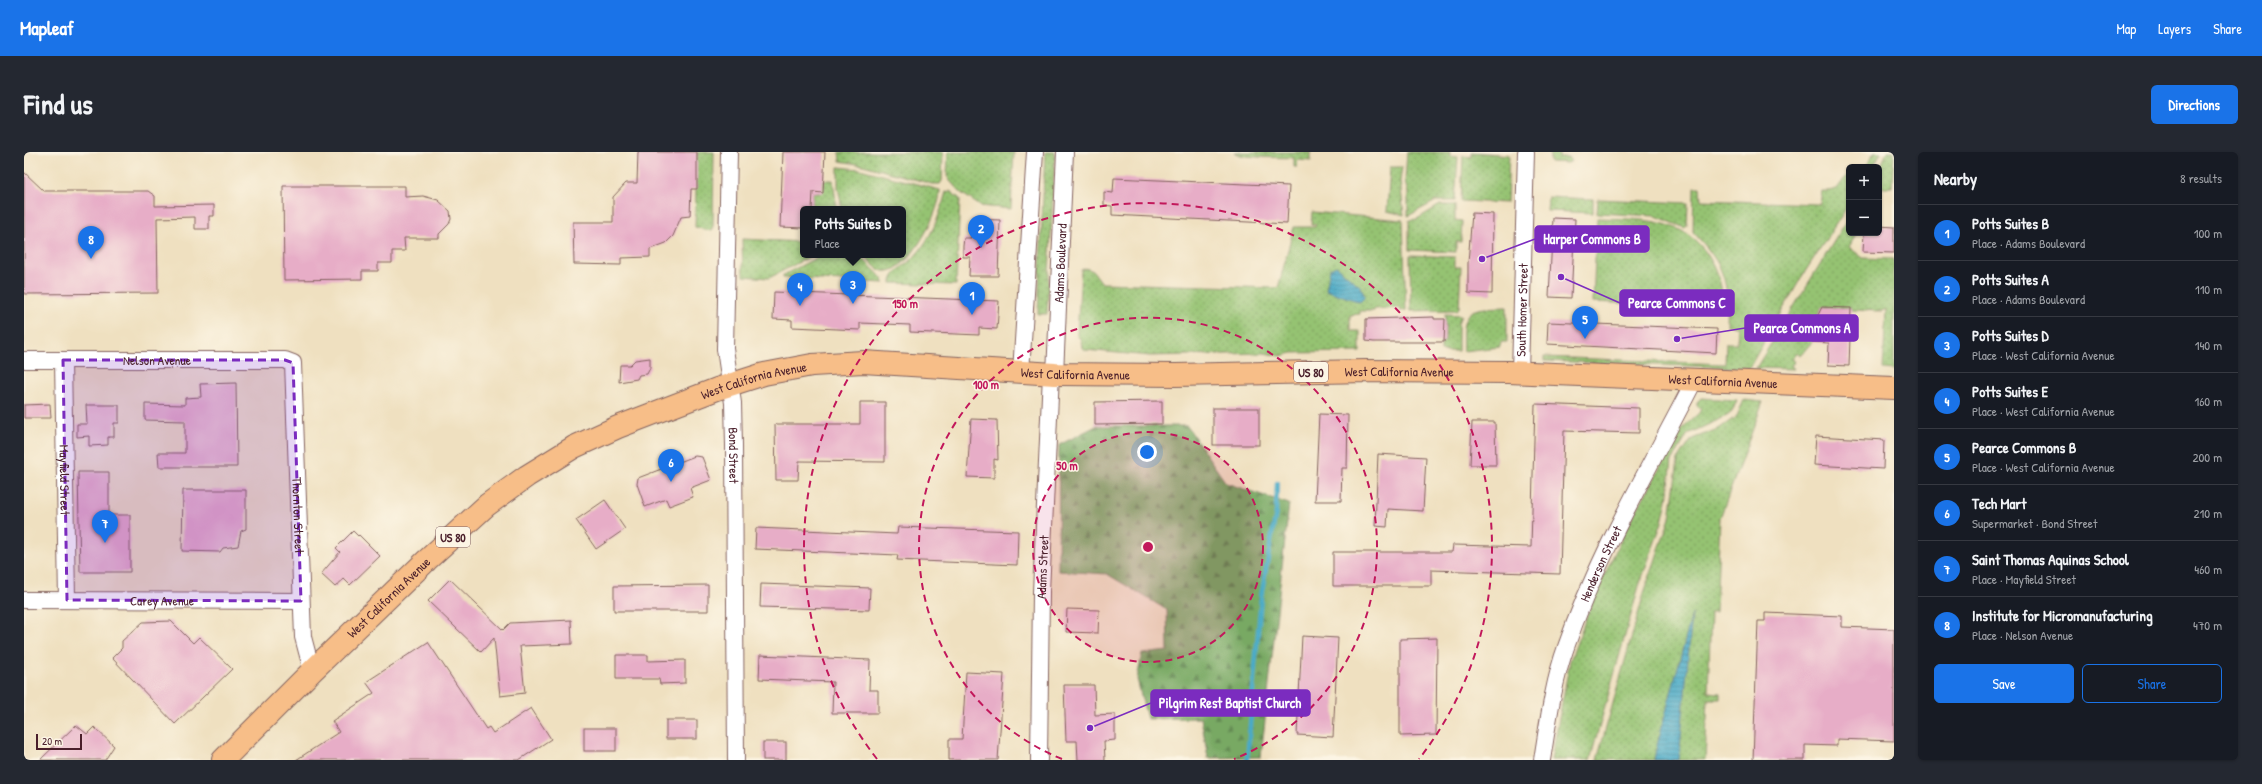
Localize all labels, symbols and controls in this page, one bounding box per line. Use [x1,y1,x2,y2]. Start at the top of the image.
text: Mapleaf [20,15,74,41]
text: Map [2116,19,2136,38]
text: Layers [2158,19,2191,38]
text: Share [2213,19,2242,38]
text: Find us [24,85,93,123]
button: Directions [2151,85,2238,124]
map controls [1846,164,1882,236]
button: + [1846,164,1882,200]
text: Nearby [1934,167,1977,190]
text: 8 results [2180,169,2222,187]
button: − [1846,200,1882,236]
popup [800,206,906,258]
text: Potts Suites D [815,213,891,234]
text: Potts Suites B [1972,213,2049,234]
pin: 2 [968,215,994,248]
street label: Adams Boulevard [1049,223,1071,303]
text: 1 [1945,224,1949,242]
text: 100 m [2194,224,2222,242]
pin: 8 [78,226,104,259]
callout: Harper Commons B [1535,226,1649,252]
text: Harper Commons B [1543,229,1641,250]
text: Place [815,234,840,252]
text: Place · Adams Boulevard [1972,234,2085,252]
street label: South Homer Street [1511,263,1532,357]
text: Potts Suites A [1972,269,2049,290]
pin: 3 [840,271,866,304]
pin: 4 [787,273,813,306]
text: 2 [1944,280,1950,298]
text: 110 m [2195,280,2222,298]
pin: 1 [959,282,985,315]
callout: Pearce Commons C [1620,290,1734,316]
text: Place · Adams Boulevard [1972,290,2085,308]
text: Pearce Commons C [1628,293,1726,312]
text: 150 m [892,295,918,312]
pin: 5 [1572,306,1598,339]
callout: Pearce Commons A [1745,315,1858,341]
text: Pearce Commons A [1753,318,1851,337]
text: Potts Suites D [1972,325,2049,346]
text: 3 [1944,336,1950,354]
text: 140 m [2195,336,2222,354]
text: Place · West California Avenue [1972,346,2115,364]
street label: Nelson Avenue [123,351,191,369]
street label: West California Avenue [698,357,808,403]
road number: US 80 [1294,362,1328,382]
street label: West California Avenue [1344,362,1454,381]
street label: West California Avenue [1020,363,1130,384]
street label: West California Avenue [1668,370,1778,392]
text: 100 m [973,376,999,393]
text: Potts Suites E [1972,381,2048,402]
text: 4 [1945,392,1949,410]
text: 160 m [2194,392,2222,410]
text: Place · West California Avenue [1972,402,2115,420]
street label: Bond Street [725,427,743,484]
text: Pearce Commons B [1972,437,2076,458]
your location [1137,442,1157,462]
street label: Mayfield Street [55,445,75,516]
text: 5 [1944,448,1950,466]
text: 200 m [2192,448,2222,466]
pin: 6 [658,449,684,482]
text: 50 m [1056,457,1078,474]
text: Place · West California Avenue [1972,458,2115,476]
street label: Thornton Street [288,477,309,555]
text: Tech Mart [1972,493,2026,514]
text: 6 [1944,504,1950,522]
text: 210 m [2194,504,2222,522]
pin: 7 [92,510,118,543]
text: Supermarket · Bond Street [1972,514,2098,532]
street label: Henderson Street [1575,522,1626,604]
road number: US 80 [436,527,470,547]
street label: Adams Street [1032,534,1053,599]
centre of rings [1141,540,1155,554]
text: Saint Thomas Aquinas School [1972,549,2129,570]
street label: West California Avenue [343,553,434,642]
text: 7 [1944,560,1950,578]
text: 460 m [2194,560,2222,578]
text: Place · Mayfield Street [1972,570,2076,588]
street label: Carey Avenue [130,591,194,610]
text: Institute for Micromanufacturing [1972,605,2153,626]
text: 8 [1944,616,1950,634]
text: 470 m [2193,616,2222,634]
text: Place · Nelson Avenue [1972,626,2073,644]
button: Save [1934,664,2074,703]
button: Share [2082,664,2222,703]
callout: Pilgrim Rest Baptist Church [1151,690,1310,716]
text: Pilgrim Rest Baptist Church [1159,693,1301,714]
scale bar [36,732,82,751]
text: 20 m [42,734,62,748]

